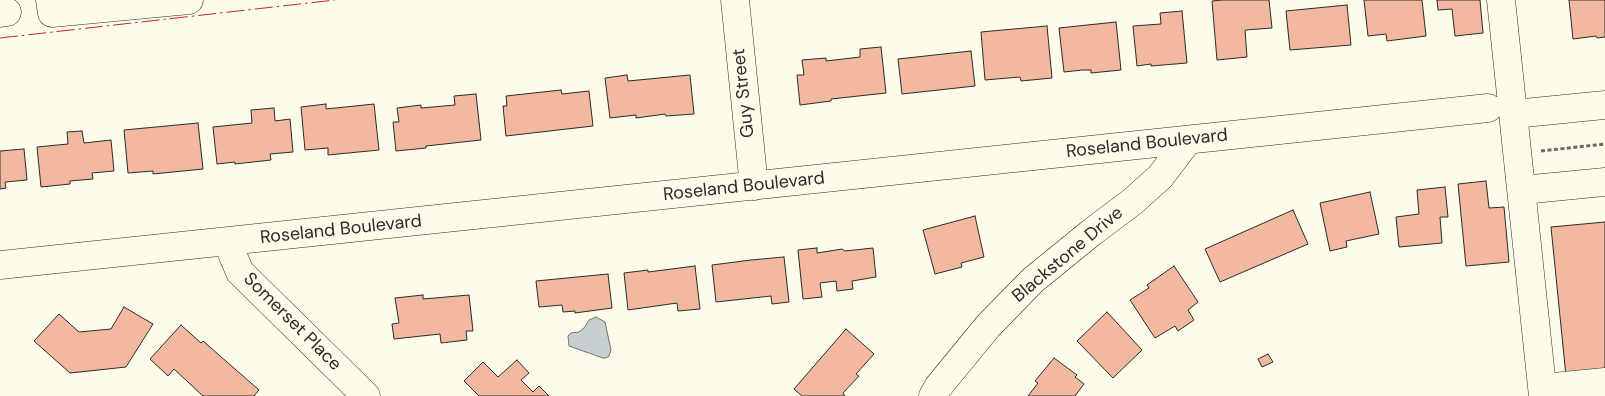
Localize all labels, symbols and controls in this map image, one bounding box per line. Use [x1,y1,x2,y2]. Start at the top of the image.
street label: Guy Street [729,47,759,139]
street label: Roseland Boulevard [1065,125,1229,163]
street label: Roseland Boulevard [662,168,826,206]
street label: Blackstone Drive [1008,203,1128,307]
street label: Roseland Boulevard [259,211,423,249]
street label: Somerset Place [239,269,345,375]

